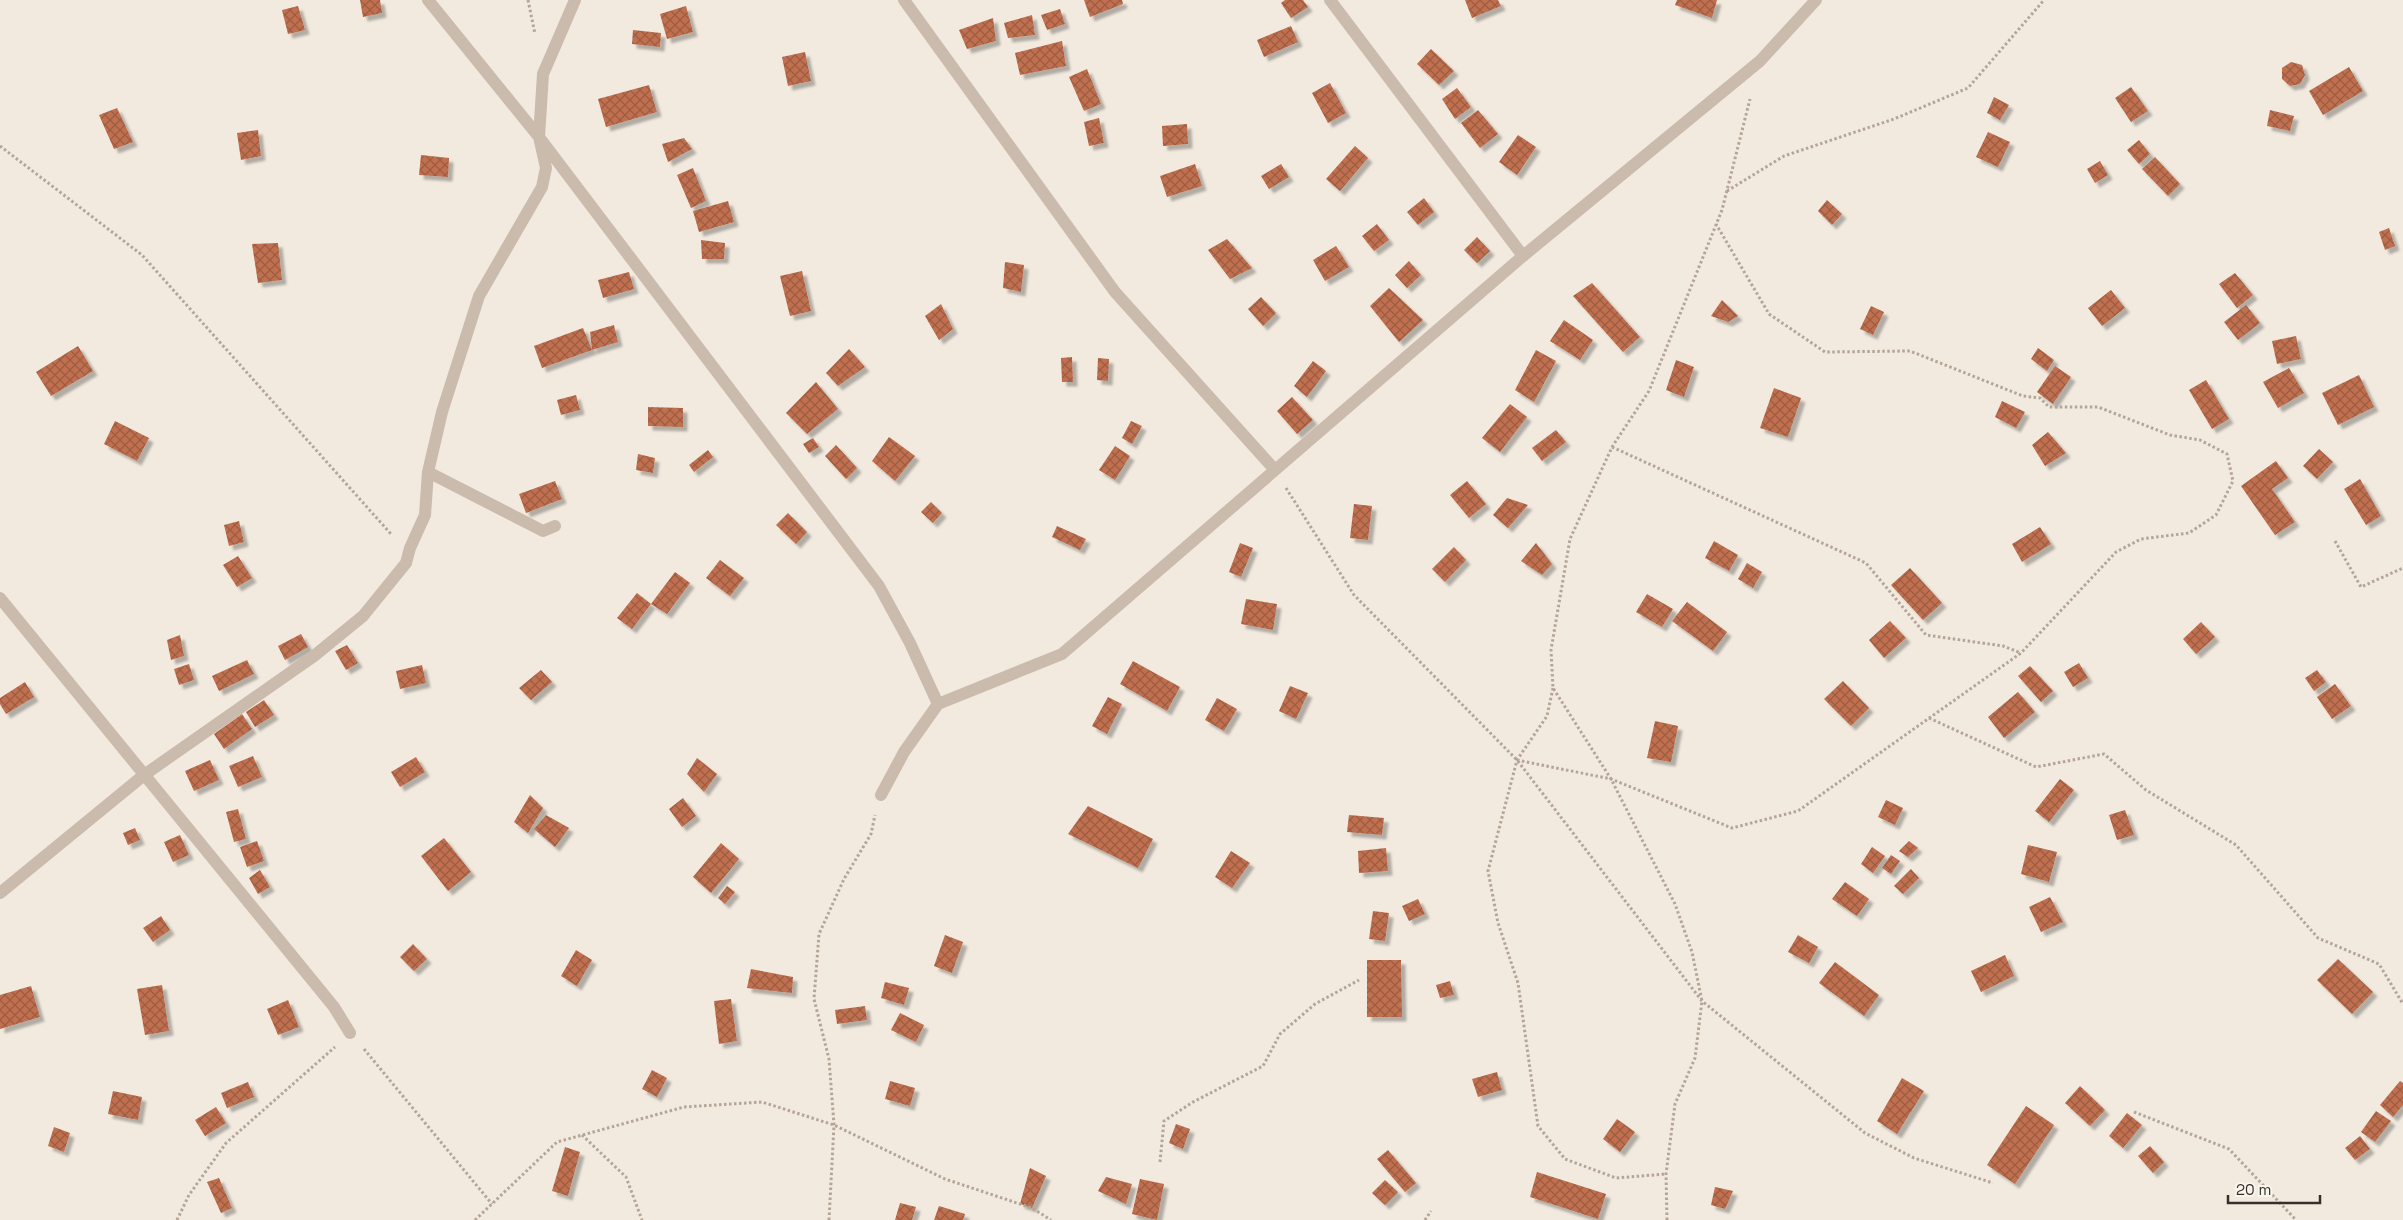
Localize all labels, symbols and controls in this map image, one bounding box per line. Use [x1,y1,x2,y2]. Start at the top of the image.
scale bar [2228,1172,2320,1204]
text: 20 m [2236,1180,2271,1199]

